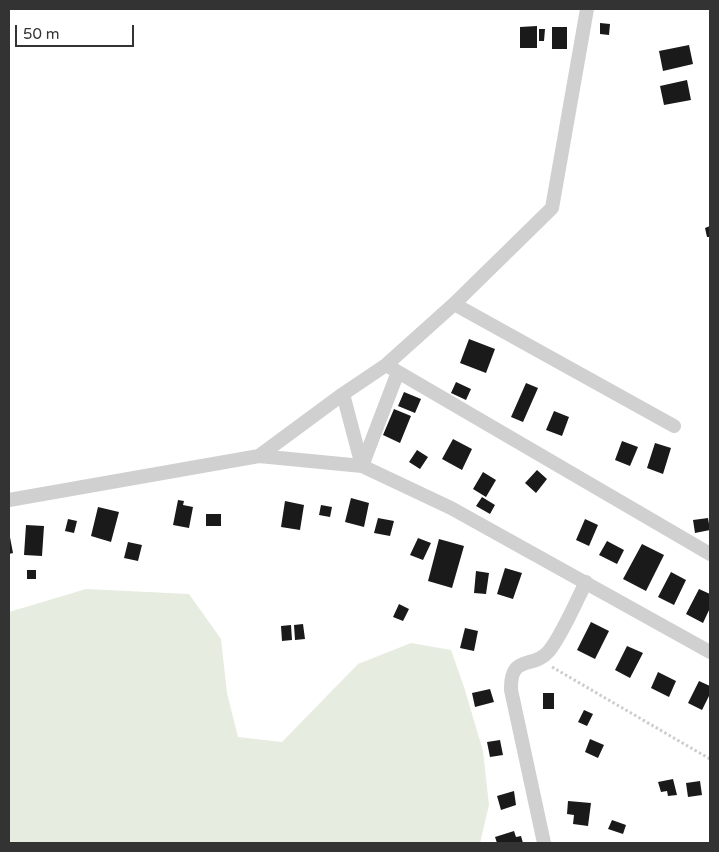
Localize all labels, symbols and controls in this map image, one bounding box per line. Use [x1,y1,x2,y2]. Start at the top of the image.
scale bar [18,15,136,47]
text: 50 m [23,25,60,43]

